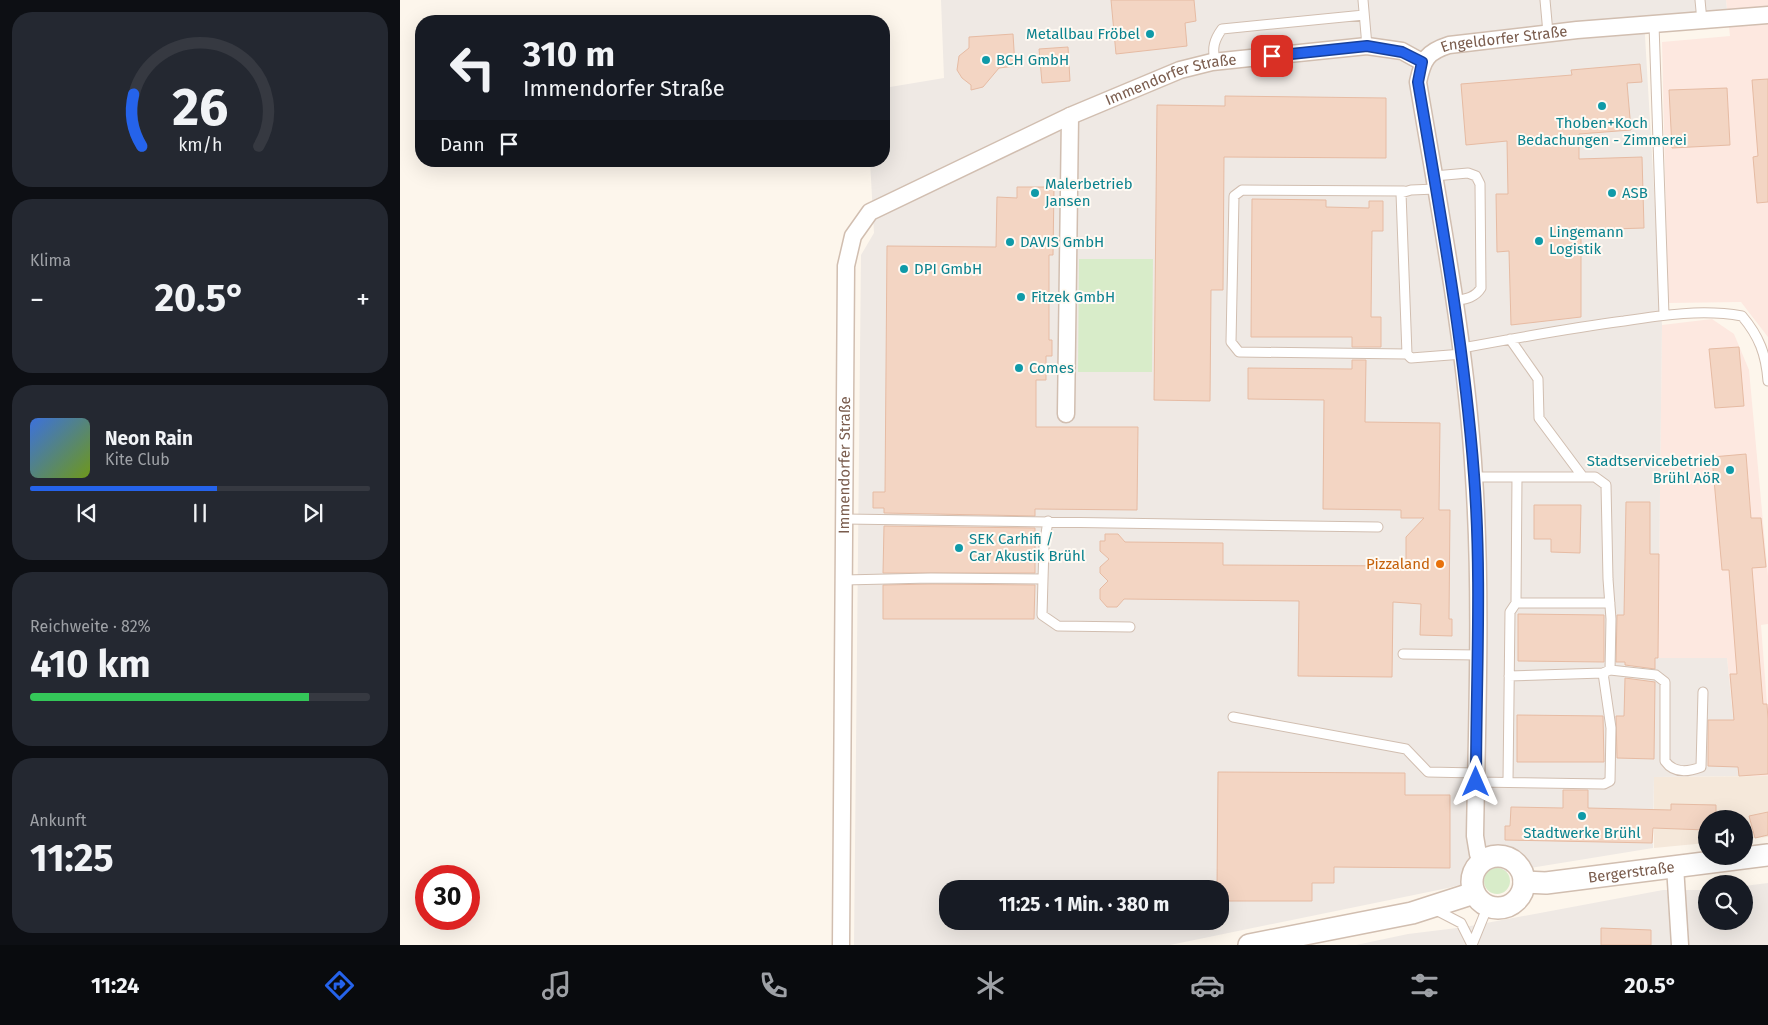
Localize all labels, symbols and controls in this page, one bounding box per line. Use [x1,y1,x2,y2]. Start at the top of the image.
street label: Engeldorfer Straße [1438,22,1568,56]
place label: Metallbau Fröbel [1026,25,1141,43]
marker: Metallbau Fröbel [1144,28,1156,40]
text: 310 m [523,33,615,75]
icon: left [440,35,505,100]
pin [1251,35,1293,77]
icon: arrive [1258,42,1286,70]
place label: BCH GmbH [996,51,1069,69]
street label: Immendorfer Straße [1103,51,1237,109]
marker: BCH GmbH [980,54,992,66]
text: Immendorfer Straße [523,75,725,102]
text: 26 [172,76,228,139]
marker: Thoben+Koch Bedachungen - Zimmerei [1596,100,1608,112]
place label: Thoben+Koch Bedachungen - Zimmerei [1517,114,1687,149]
icon: arrive [495,130,523,158]
text: Dann [440,133,485,156]
text: km/h [178,134,222,156]
place label: Malerbetrieb Jansen [1045,175,1133,210]
place label: ASB [1622,184,1648,202]
marker: Malerbetrieb Jansen [1029,187,1041,199]
marker: ASB [1606,187,1618,199]
place label: Lingemann Logistik [1549,223,1624,258]
place label: DAVIS GmbH [1020,233,1104,251]
marker: Lingemann Logistik [1533,235,1545,247]
marker: DAVIS GmbH [1004,236,1016,248]
text: Klima [30,251,71,270]
place label: DPI GmbH [914,260,982,278]
marker: DPI GmbH [898,263,910,275]
text: 20.5° [154,275,246,321]
text: − [30,283,44,316]
text: + [356,283,370,316]
place label: Fitzek GmbH [1031,288,1115,306]
marker: Fitzek GmbH [1015,291,1027,303]
place label: Comes [1029,359,1074,377]
marker: Comes [1013,362,1025,374]
street label: Immendorfer Straße [835,396,854,534]
text: Neon Rain [105,427,193,450]
text: Kite Club [105,450,170,469]
place label: Stadtservicebetrieb Brühl AöR [1587,452,1720,487]
marker: Stadtservicebetrieb Brühl AöR [1724,464,1736,476]
icon: previous [73,499,101,527]
icon: pause [186,499,214,527]
icon: next [299,499,327,527]
place label: SEK Carhifi / Car Akustik Brühl [969,530,1086,565]
marker: SEK Carhifi / Car Akustik Brühl [953,542,965,554]
place label: Pizzaland [1366,555,1430,573]
marker: Pizzaland [1434,558,1446,570]
text: Reichweite · 82% [30,617,151,636]
text: 410 km [30,641,151,687]
position arrow [1449,755,1501,807]
marker: Stadtwerke Brühl [1576,810,1588,822]
map controls [1698,810,1753,930]
button: sound [1698,810,1753,865]
text: Ankunft [30,811,86,830]
place label: Stadtwerke Brühl [1523,824,1641,842]
text: 11:25 [30,835,114,881]
street label: Bergerstraße [1587,858,1676,887]
speed limit sign: 30 [415,865,480,930]
button: search [1698,875,1753,930]
text: 11:25 · 1 Min. · 380 m [999,893,1169,916]
icon: directions [322,968,357,1003]
icon: music [539,968,574,1003]
icon: phone [756,968,791,1003]
icon: climate [973,968,1008,1003]
icon: car [1190,968,1225,1003]
icon: filters [1407,968,1442,1003]
text: 11:24 [91,972,140,999]
text: 20.5° [1624,972,1677,999]

